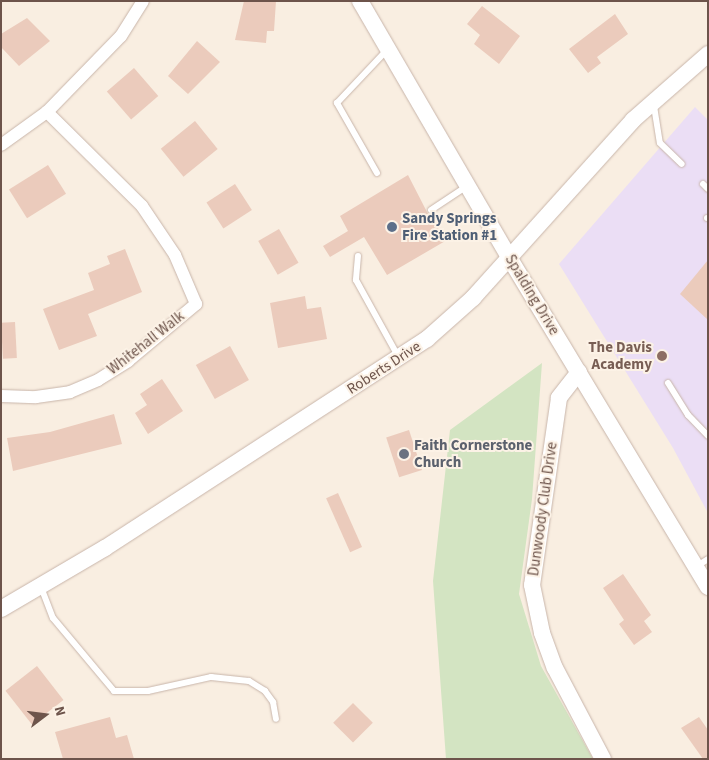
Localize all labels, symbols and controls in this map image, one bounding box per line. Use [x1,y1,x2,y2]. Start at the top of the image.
place label: Sandy Springs Fire Station #1 [402,209,497,244]
marker: Sandy Springs Fire Station #1 [386,221,398,233]
street label: Spalding Drive [501,251,563,339]
street label: Whitehall Walk [104,307,188,379]
street label: Roberts Drive [344,338,424,398]
place label: The Davis Academy [588,338,652,373]
marker: The Davis Academy [656,350,668,362]
place label: Faith Cornerstone Church [414,436,532,471]
street label: Dunwoody Club Drive [525,441,561,577]
marker: Faith Cornerstone Church [398,448,410,460]
north arrow [20,690,70,740]
text: N [49,704,70,718]

